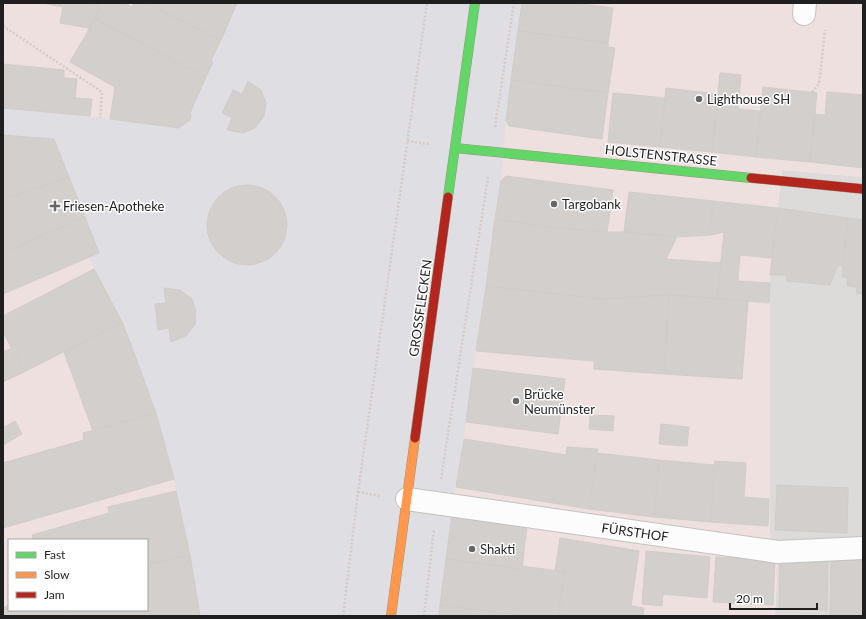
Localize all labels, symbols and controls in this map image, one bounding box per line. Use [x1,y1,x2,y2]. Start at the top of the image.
place label: Lighthouse SH [707,91,790,107]
marker: Lighthouse SH [694,94,704,104]
street label: HOLSTENSTRASSE [604,141,718,169]
place label: Targobank [562,196,621,212]
place label: Friesen-Apotheke [63,198,164,214]
marker: Targobank [549,199,559,209]
marker: Friesen-Apotheke [50,201,60,211]
street label: GROSSFLECKEN [405,258,435,358]
place label: Brücke Neumünster [524,386,595,417]
marker: Brücke Neumünster [511,396,521,406]
street label: FÜRSTHOF [600,519,670,545]
legend [8,539,148,611]
place label: Shakti [480,541,515,557]
marker: Shakti [467,544,477,554]
text: Fast [44,547,66,562]
text: Slow [44,567,70,582]
scale bar [730,585,817,611]
text: Jam [44,587,65,602]
text: 20 m [736,591,763,606]

